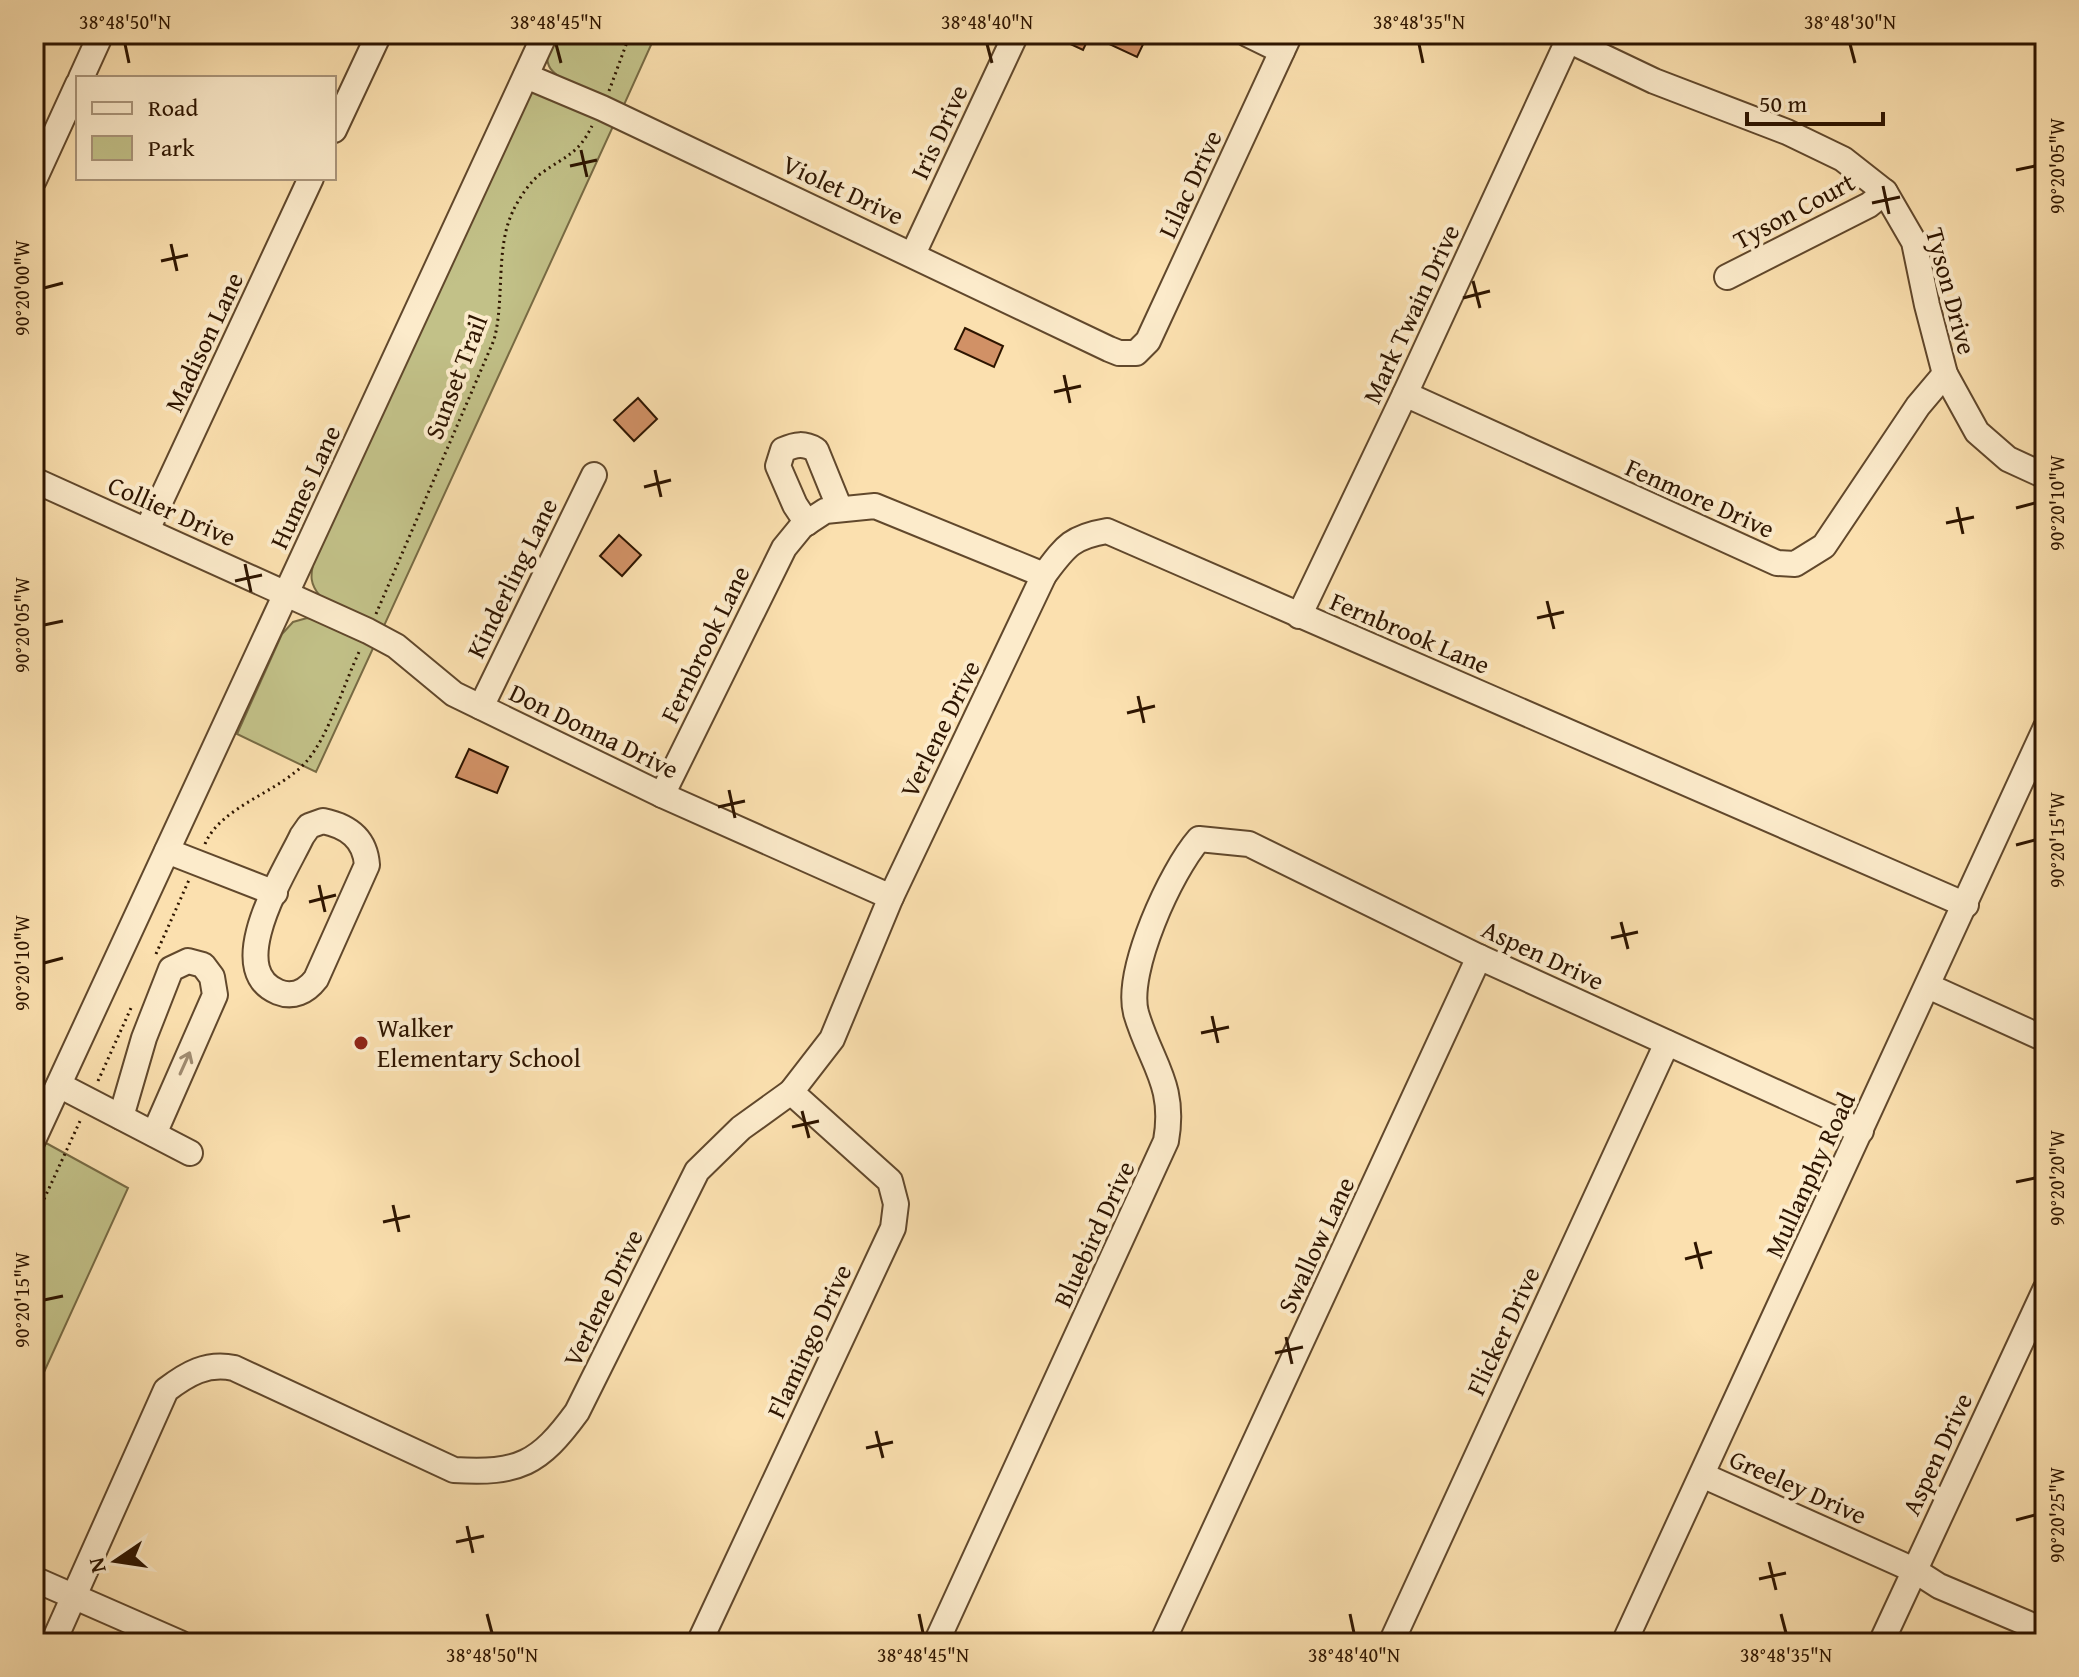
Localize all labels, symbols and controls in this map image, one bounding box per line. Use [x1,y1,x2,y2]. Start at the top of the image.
text: 38°48'50"N [79,7,171,36]
text: 38°48'45"N [510,7,602,36]
text: 38°48'40"N [941,7,1033,36]
text: 38°48'35"N [1373,7,1465,36]
text: 38°48'30"N [1804,7,1896,36]
legend [76,76,336,180]
scale bar [1747,76,1883,126]
street label: Iris Drive [900,78,977,186]
text: 50 m [1759,86,1807,121]
text: Road [148,90,198,125]
text: 90°20'05"W [2042,118,2071,214]
street label: Lilac Drive [1148,123,1232,244]
text: Park [148,130,195,165]
street label: Violet Drive [776,144,911,235]
street label: Tyson Court [1726,162,1862,259]
street label: Mark Twain Drive [1352,218,1469,410]
street label: Tyson Drive [1916,223,1987,359]
text: 90°20'00"W [7,240,36,336]
street label: Madison Lane [154,265,253,418]
street label: Sunset Trail [414,309,497,445]
street label: Humes Lane [259,418,350,555]
street label: Fenmore Drive [1619,447,1781,548]
text: 90°20'10"W [2042,455,2071,551]
street label: Collier Drive [102,465,242,556]
street label: Kinderling Lane [456,491,567,664]
street label: Fernbrook Lane [650,559,759,729]
text: 90°20'05"W [7,577,36,673]
street label: Fernbrook Lane [1324,581,1496,684]
street label: Verlene Drive [889,653,990,804]
street label: Don Donna Drive [503,673,685,788]
text: 90°20'15"W [2042,792,2071,888]
street label: Aspen Drive [1476,909,1611,1000]
text: 90°20'10"W [7,915,36,1011]
place label: Walker Elementary School [377,1008,581,1077]
marker: Walker Elementary School [352,1034,370,1052]
one-way arrow [178,1051,193,1075]
street label: Mullanphy Road [1754,1086,1865,1264]
text: 90°20'20"W [2042,1130,2071,1226]
street label: Bluebird Drive [1043,1154,1144,1313]
street label: Swallow Lane [1267,1170,1364,1319]
street label: Verlene Drive [552,1222,653,1373]
text: 90°20'15"W [7,1252,36,1348]
street label: Flamingo Drive [756,1257,861,1424]
street label: Flicker Drive [1456,1260,1549,1402]
street label: Aspen Drive [1891,1386,1982,1521]
street label: Greeley Drive [1723,1439,1873,1534]
text: 90°20'25"W [2042,1467,2071,1563]
north arrow [76,1521,156,1601]
text: N [79,1554,114,1576]
text: 38°48'50"N [446,1640,538,1669]
text: 38°48'45"N [877,1640,969,1669]
text: 38°48'40"N [1308,1640,1400,1669]
text: 38°48'35"N [1740,1640,1832,1669]

